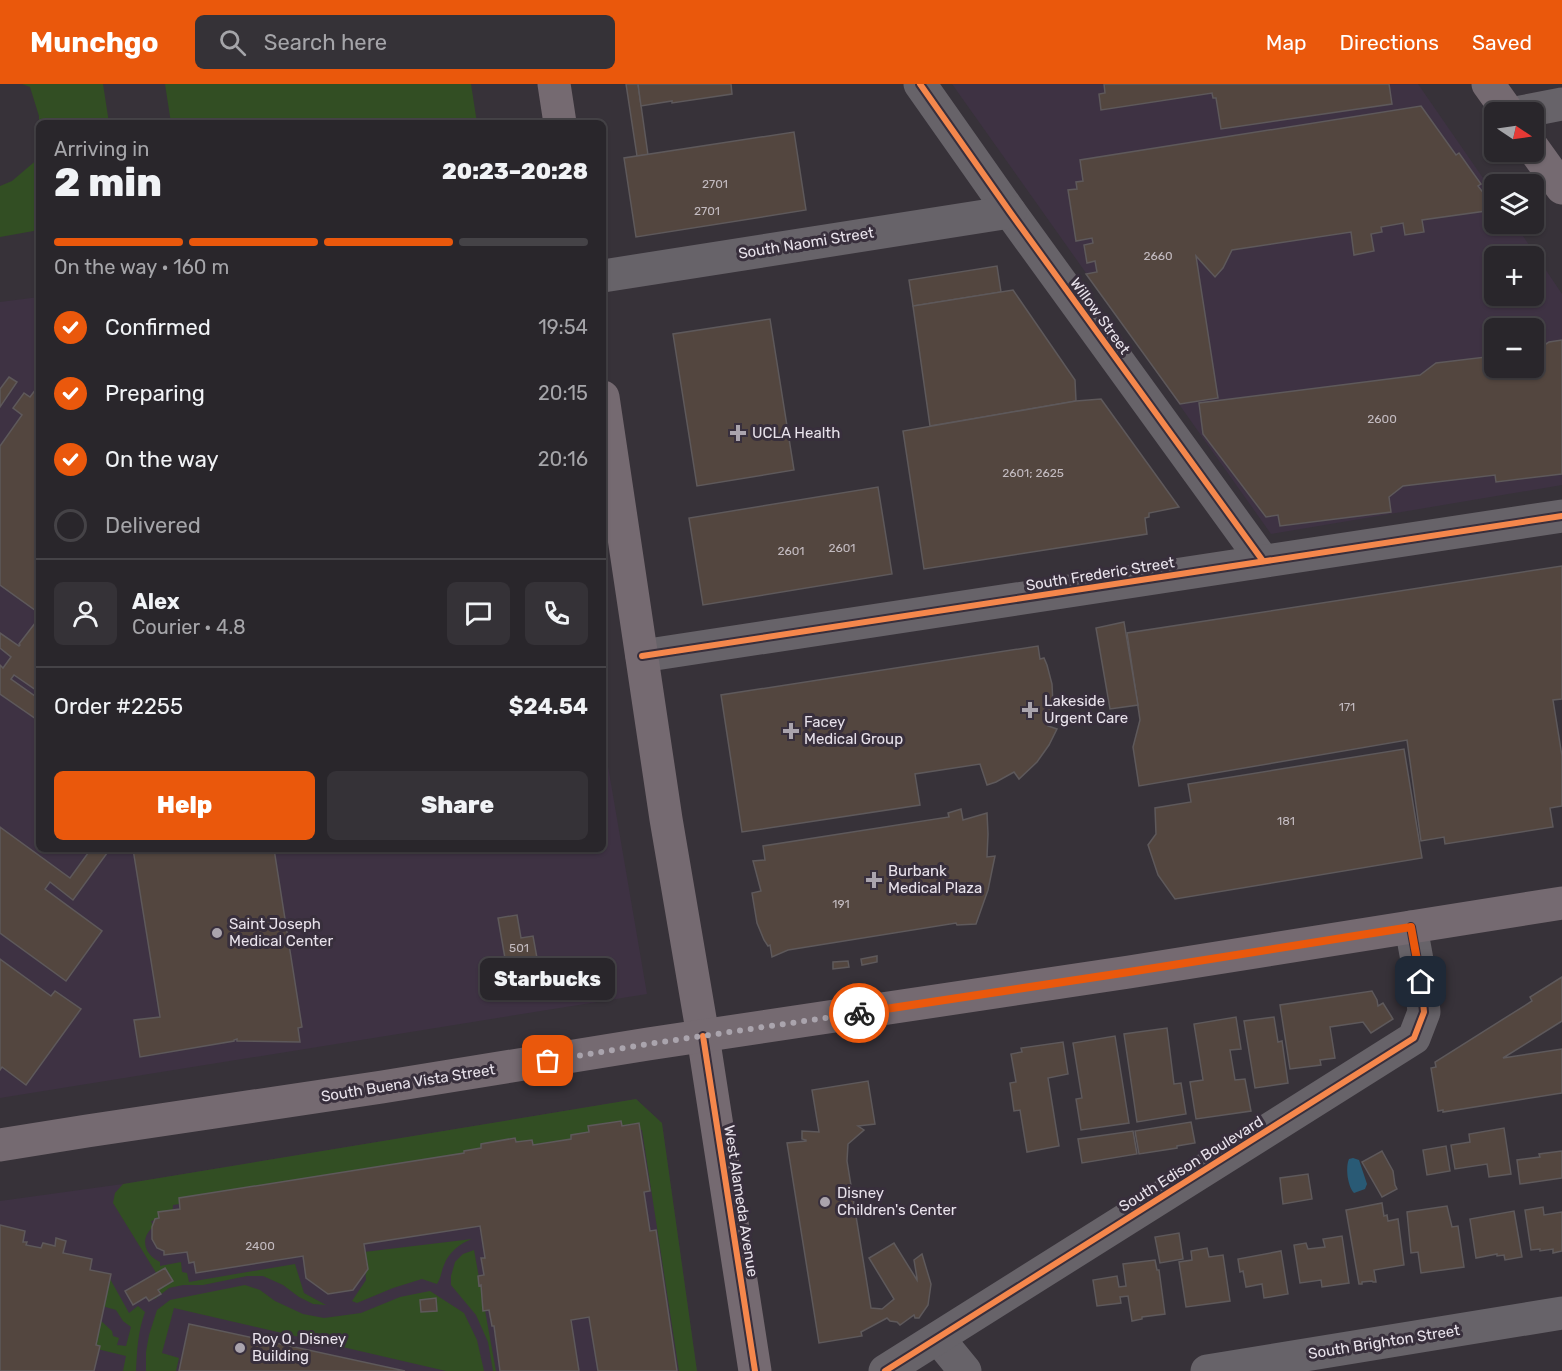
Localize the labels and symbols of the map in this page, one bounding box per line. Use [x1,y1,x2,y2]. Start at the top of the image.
north arrow [1484,102,1544,162]
house number: 2701 [702,177,728,191]
house number: 2701 [694,204,720,218]
street label: South Naomi Street [737,223,875,263]
house number: 2660 [1143,249,1173,263]
street label: Willow Street [1066,274,1134,358]
house number: 2600 [1367,412,1397,426]
marker: UCLA Health [729,424,747,442]
place label: UCLA Health [752,424,840,442]
house number: 2601; 2625 [1002,466,1064,480]
house number: 2601 [828,541,856,555]
house number: 2601 [777,544,805,558]
street label: South Frederic Street [1024,553,1176,595]
place label: Lakeside Urgent Care [1044,692,1128,727]
house number: 171 [1339,700,1355,714]
marker: Lakeside Urgent Care [1021,701,1039,719]
place label: Facey Medical Group [804,713,903,748]
marker: Facey Medical Group [782,722,800,740]
house number: 181 [1277,814,1295,828]
place label: Burbank Medical Plaza [888,862,982,897]
marker: Burbank Medical Plaza [865,871,883,889]
house number: 191 [832,897,850,911]
place label: Saint Joseph Medical Center [229,915,333,950]
marker: Saint Joseph Medical Center [210,926,224,940]
house number: 501 [509,941,529,955]
pin [1395,956,1446,1007]
callout: Starbucks [480,959,616,1001]
courier [829,983,889,1043]
pin [522,1035,573,1086]
street label: South Buena Vista Street [320,1060,496,1106]
street label: South Edison Boulevard [1116,1112,1266,1216]
street label: West Alameda Avenue [720,1124,762,1278]
place label: Disney Children's Center [837,1184,957,1219]
marker: Disney Children's Center [818,1195,832,1209]
house number: 2400 [245,1239,275,1253]
street label: South Brighton Street [1307,1321,1461,1363]
place label: Roy O. Disney Building [252,1330,346,1365]
marker: Roy O. Disney Building [233,1341,247,1355]

